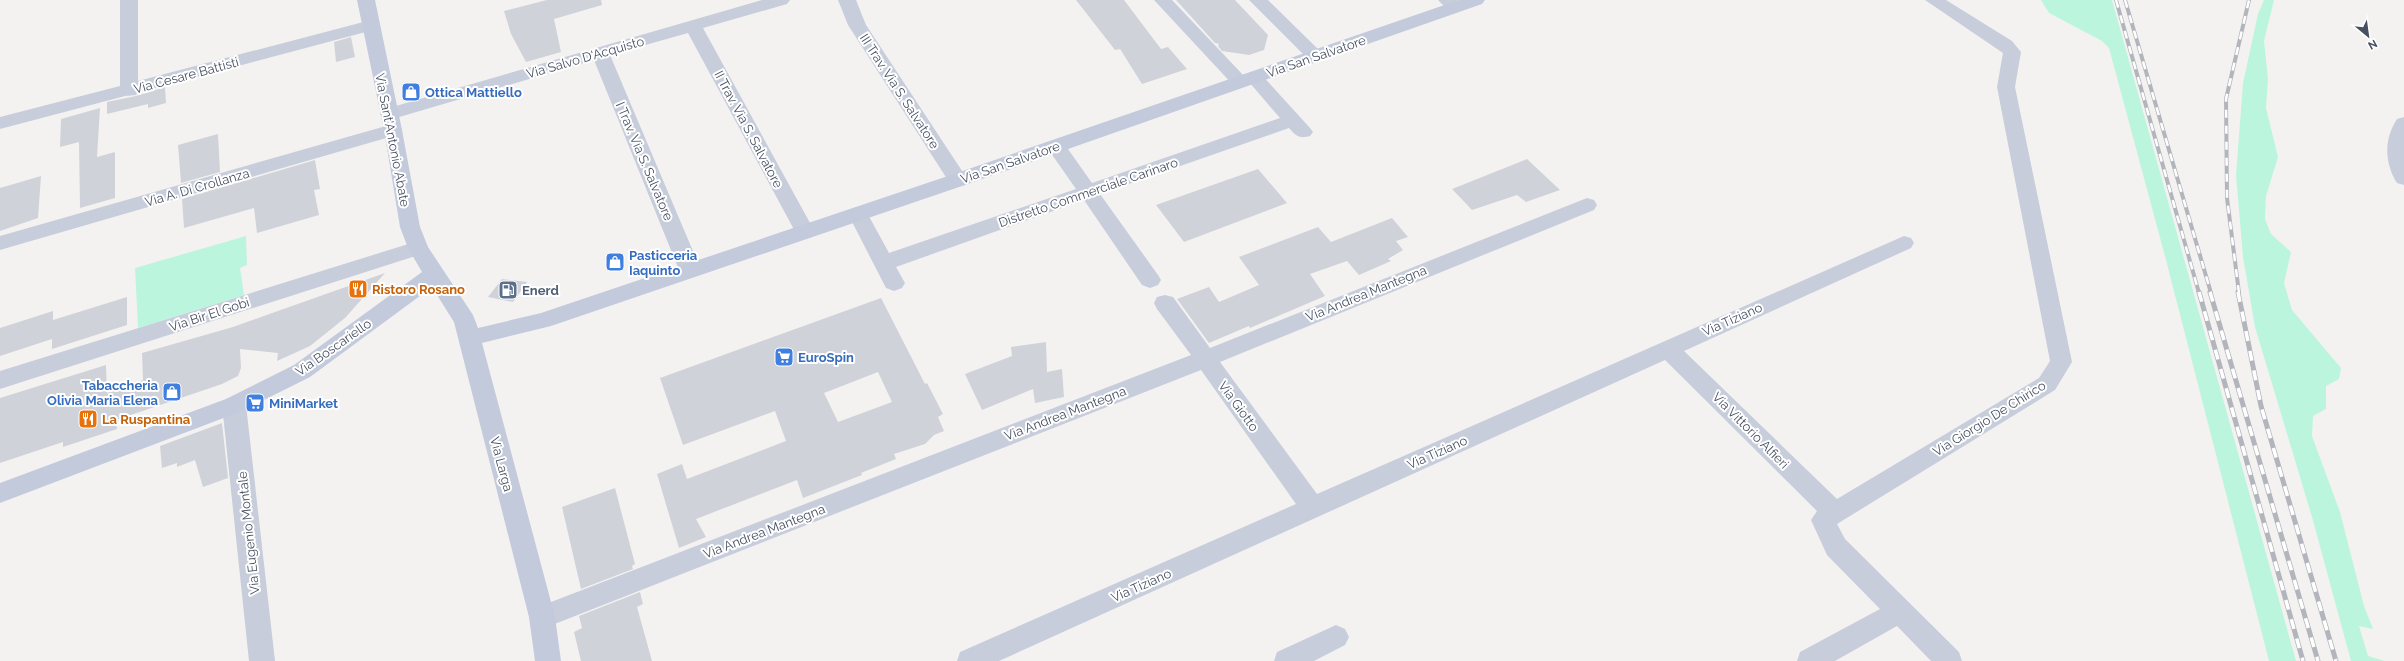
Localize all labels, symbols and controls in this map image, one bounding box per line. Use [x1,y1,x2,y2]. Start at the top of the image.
north arrow [2348,16,2388,56]
street label: III Trav. Via S. Salvatore [857,31,943,152]
street label: Via San Salvatore [1265,32,1368,80]
street label: Via Salvo D'Acquisto [525,33,646,81]
text: N [2366,37,2379,52]
street label: Via Cesare Battisti [132,54,240,97]
street label: II Trav. Via S. Salvatore [711,68,786,191]
street label: Via Sant'Antonio Abate [372,72,413,208]
shop icon: Ottica Mattiello [400,81,422,103]
place label: Ottica Mattiello [425,85,522,100]
street label: I Trav. Via S. Salvatore [613,100,676,223]
street label: Via San Salvatore [959,138,1062,186]
street label: Distretto Commerciale Carinaro [997,155,1180,230]
street label: Via A. Di Crollanza [143,165,251,210]
place label: Pasticceria Iaquinto [629,248,698,278]
shop icon: Pasticceria Iaquinto [604,251,626,273]
street label: Via Andrea Mantegna [1304,262,1429,325]
restaurant icon: Ristoro Rosano [347,278,369,300]
fuel station icon: Enerd [497,279,519,301]
place label: Ristoro Rosano [372,282,465,297]
place label: Enerd [522,283,559,298]
street label: Via Bir El Gobi [167,294,251,334]
street label: Via Tiziano [1700,299,1765,339]
street label: Via Boscariello [293,316,374,379]
supermarket icon: EuroSpin [773,346,795,368]
place label: EuroSpin [798,350,854,365]
street label: Via Giorgio De Chirico [1930,377,2049,459]
place label: Tabaccheria Olivia Maria Elena [47,378,159,408]
street label: Via Giotto [1215,378,1262,434]
shop icon: Tabaccheria Olivia Maria Elena [161,381,183,403]
street label: Via Andrea Mantegna [1002,383,1128,444]
street label: Via Vittorio Alfieri [1709,389,1792,472]
supermarket icon: MiniMarket [244,392,266,414]
place label: MiniMarket [269,396,338,411]
restaurant icon: La Ruspantina [77,408,99,430]
place label: La Ruspantina [102,412,191,427]
street label: Via Tiziano [1405,432,1470,472]
street label: Via Larga [487,435,516,493]
street label: Via Eugenio Montale [235,470,262,595]
street label: Via Andrea Mantegna [701,501,827,562]
street label: Via Tiziano [1109,565,1174,605]

